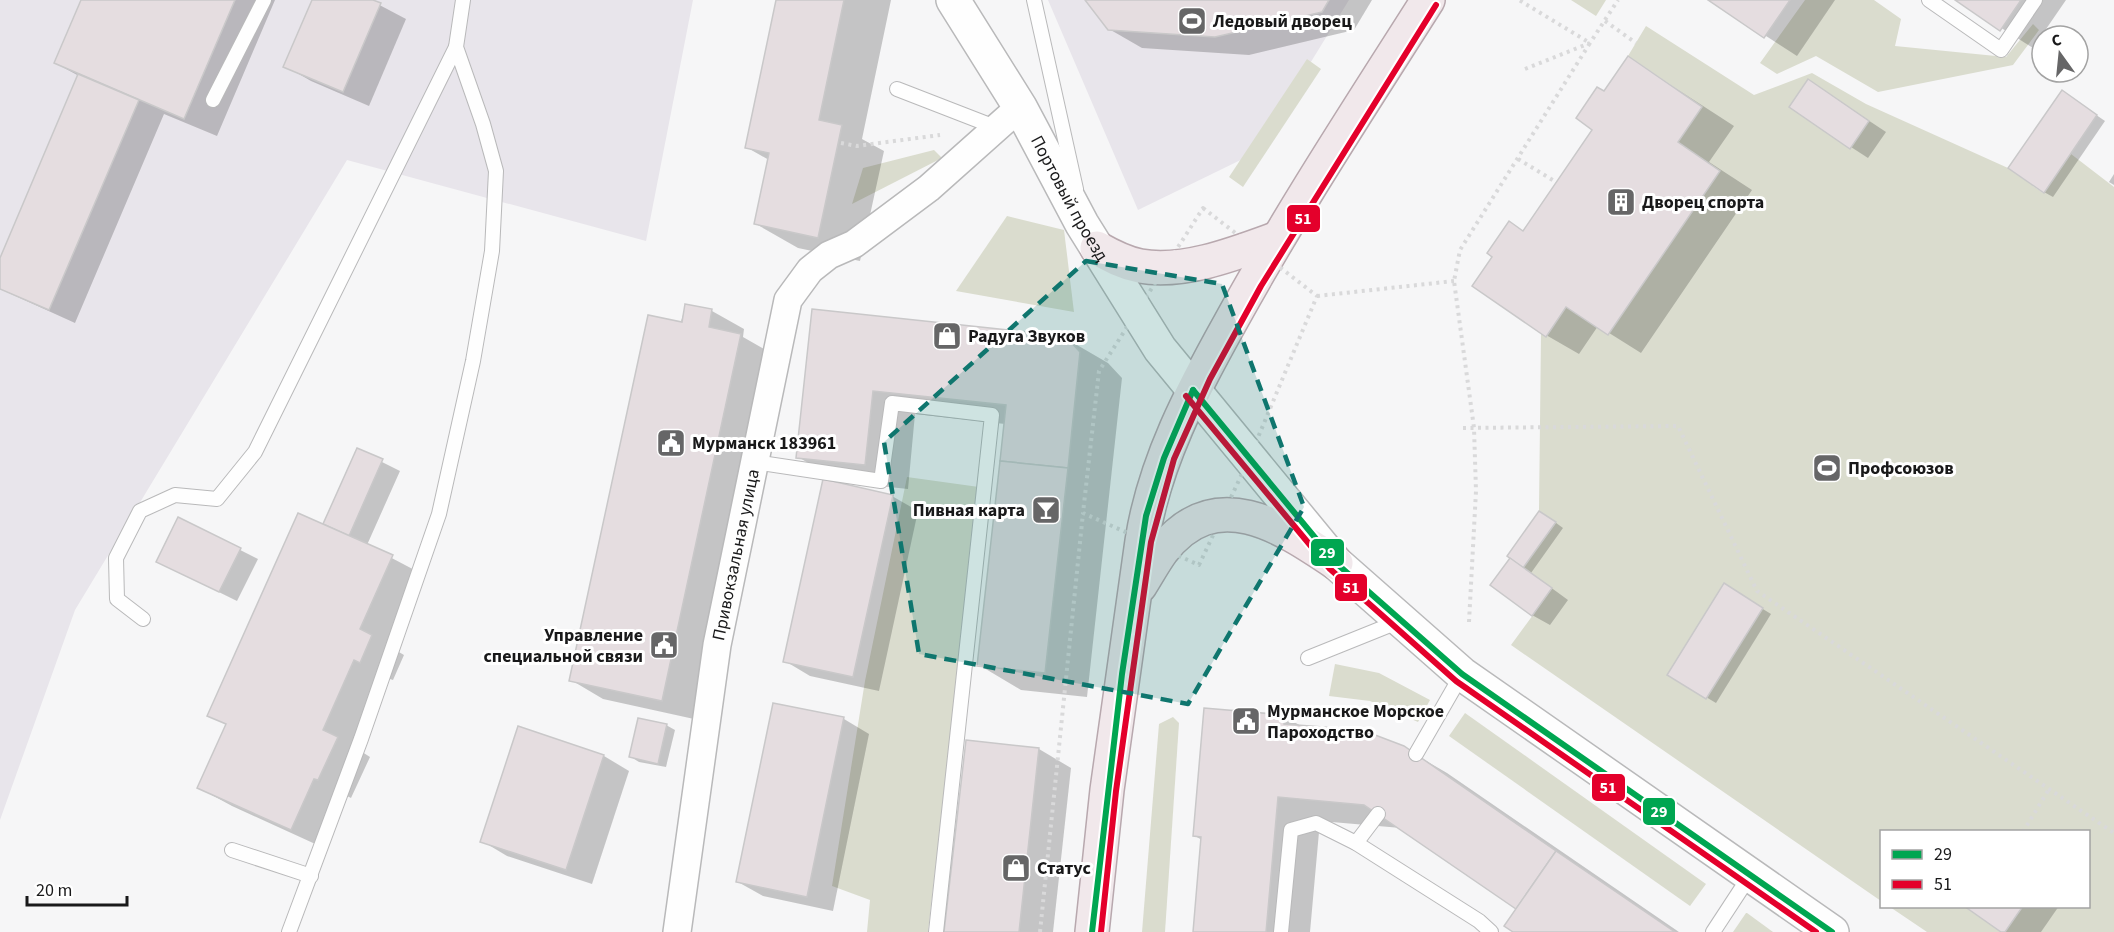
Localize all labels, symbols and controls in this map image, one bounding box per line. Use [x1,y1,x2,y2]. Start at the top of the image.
sports icon: Ледовый дворец [1176,5,1208,37]
place label: Ледовый дворец [1212,9,1352,34]
north arrow [2030,24,2090,84]
text: С [2049,29,2064,52]
street label: Портовый проезд [1025,131,1115,266]
building icon: Дворец спорта [1605,186,1637,218]
place label: Дворец спорта [1642,190,1764,215]
line badge: 51 [1286,204,1321,233]
text: 51 [1295,208,1311,230]
shop icon: Радуга Звуков [931,320,963,352]
place label: Радуга Звуков [968,324,1085,349]
public building icon: Мурманск 183961 [655,427,687,459]
place label: Мурманск 183961 [692,431,836,456]
sports icon: Профсоюзов [1811,452,1843,484]
place label: Профсоюзов [1848,456,1954,481]
street label: Привокзальная улица [706,467,765,643]
bar icon: Пивная карта [1030,494,1062,526]
place label: Пивная карта [913,498,1025,523]
line badge: 29 [1310,538,1345,567]
text: 29 [1319,542,1335,564]
line badge: 51 [1334,573,1368,602]
text: 51 [1343,577,1359,599]
place label: Управление специальной связи [483,623,643,669]
public building icon: Управление специальной связи [648,629,680,661]
place label: Мурманское Морское Пароходство [1267,699,1444,745]
public building icon: Мурманское Морское Пароходство [1230,705,1262,737]
line badge: 51 [1591,773,1626,802]
text: 51 [1600,777,1616,799]
line badge: 29 [1642,797,1676,826]
text: 29 [1651,801,1667,823]
legend [1880,830,2090,908]
text: 29 [1934,842,1952,867]
shop icon: Статус [1000,852,1032,884]
place label: Статус [1037,856,1092,881]
scale bar [27,869,128,907]
text: 51 [1934,872,1952,897]
text: 20 m [36,878,72,903]

